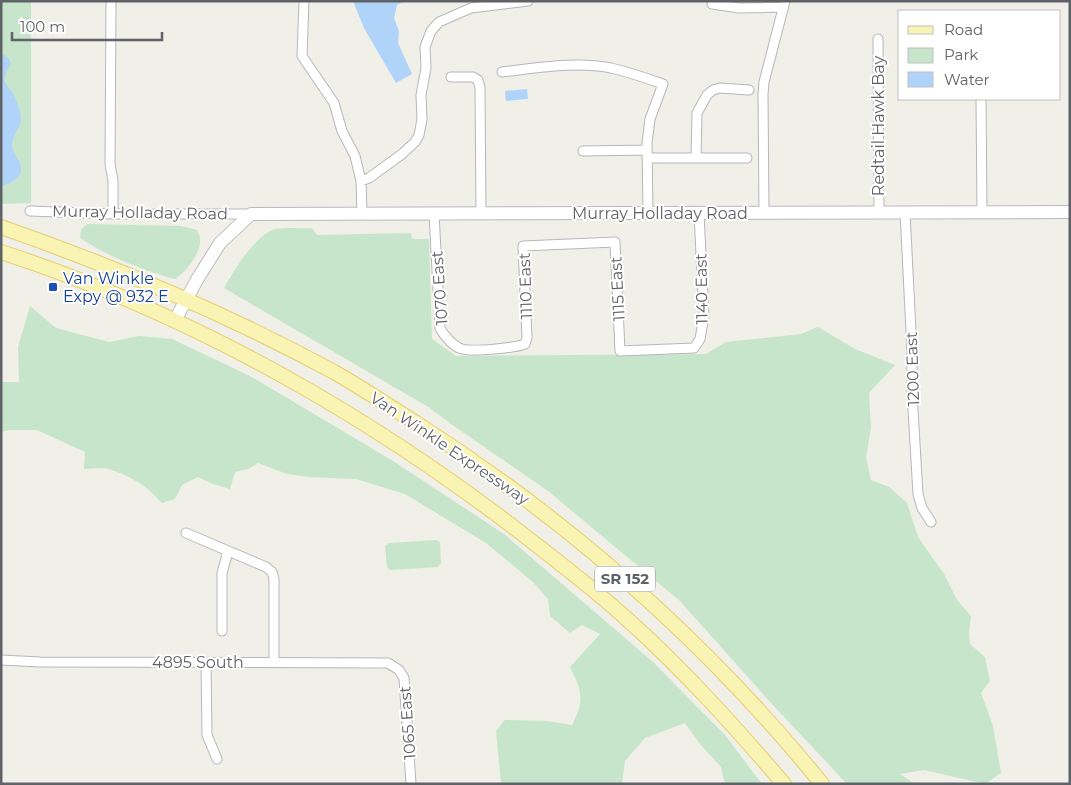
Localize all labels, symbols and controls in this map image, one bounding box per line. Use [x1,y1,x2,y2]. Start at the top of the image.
scale bar [12,10,162,42]
legend [898,10,1061,100]
text: 100 m [20,17,65,36]
text: Road [944,20,983,39]
text: Park [944,45,978,64]
street label: Redtail Hawk Bay [869,56,888,196]
text: Water [944,70,990,89]
street label: Murray Holladay Road [52,201,228,224]
street label: Murray Holladay Road [572,204,748,223]
street label: 1070 East [427,250,452,326]
street label: 1110 East [515,252,536,320]
street label: 1140 East [691,253,712,325]
street label: 1115 East [606,256,629,322]
place label: Van Winkle Expy @ 932 E [63,269,169,306]
marker: Van Winkle Expy @ 932 E [47,281,59,293]
street label: 1200 East [902,331,923,407]
street label: Van Winkle Expressway [367,388,533,509]
road number: SR 152 [595,566,655,592]
street label: 4895 South [152,653,244,672]
street label: 1065 East [395,685,420,760]

